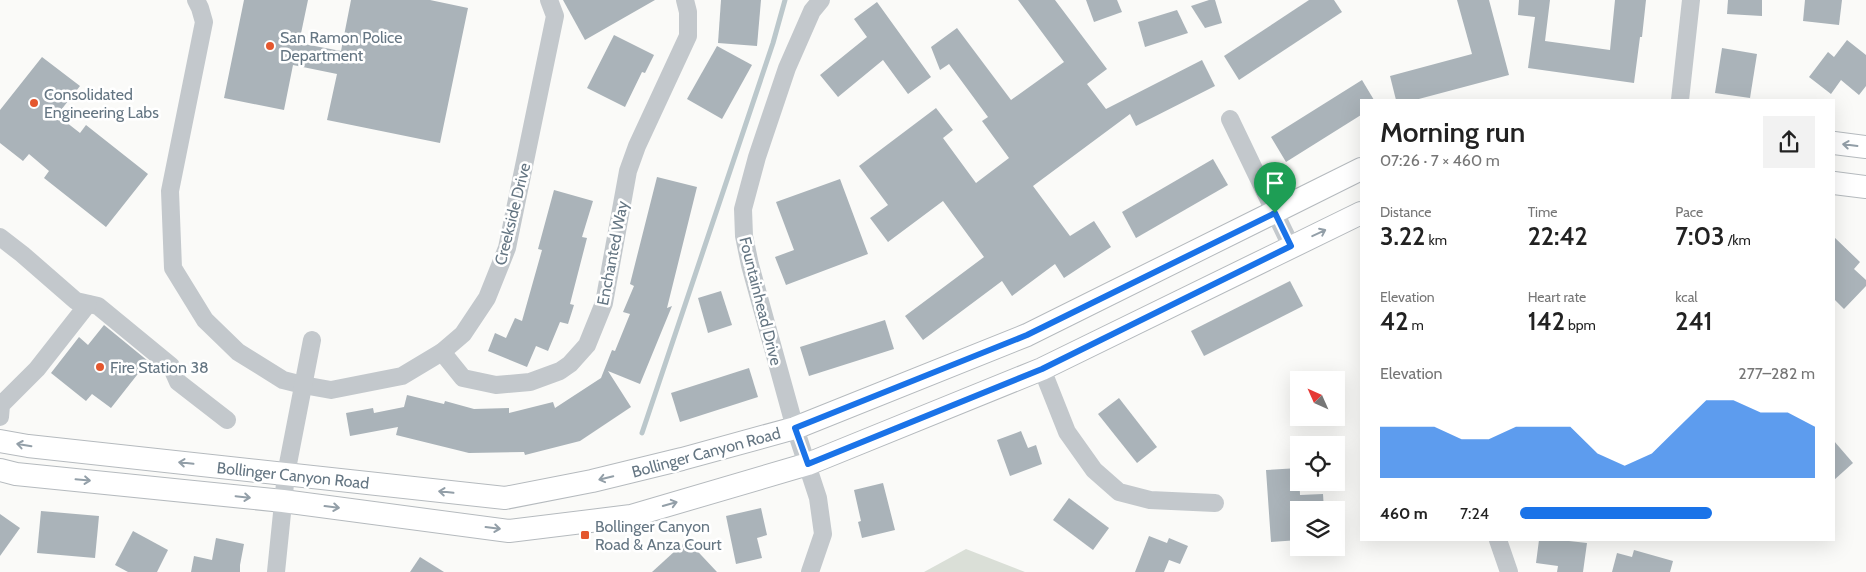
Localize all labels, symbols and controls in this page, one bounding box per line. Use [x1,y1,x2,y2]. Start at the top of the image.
place label: San Ramon Police Department [280,28,402,65]
marker: San Ramon Police Department [264,40,276,52]
place label: Consolidated Engineering Labs [44,85,159,122]
marker: Consolidated Engineering Labs [28,97,40,109]
text: Morning run [1380,115,1525,149]
button: share [1763,116,1815,168]
one-way arrow [1842,140,1858,150]
text: 07:26 · 7 × 460 m [1380,151,1500,170]
street label: Creekside Drive [491,161,534,267]
pin [1254,162,1296,213]
icon: arrive [1261,169,1289,197]
street label: Enchanted Way [593,199,632,307]
text: Distance [1380,203,1432,221]
text: Time [1528,203,1557,221]
text: Pace [1675,203,1703,221]
text: 3.22 [1380,221,1425,251]
text: 22:42 [1528,221,1588,251]
text: 7:03 [1675,221,1725,251]
one-way arrow [1311,228,1326,237]
text: km [1425,231,1447,249]
text: /km [1725,231,1751,249]
street label: Fountainhead Drive [735,235,786,367]
text: Elevation [1380,288,1435,306]
text: Heart rate [1528,288,1586,306]
text: kcal [1675,288,1698,306]
text: 42 [1380,306,1408,336]
text: 142 [1528,306,1565,336]
text: 241 [1675,306,1712,336]
text: m [1408,316,1424,334]
text: bpm [1565,316,1596,334]
place label: Fire Station 38 [110,358,209,377]
marker: Fire Station 38 [94,361,106,373]
text: Elevation [1380,364,1443,383]
text: 277–282 m [1738,364,1815,383]
north arrow [1290,371,1345,426]
map controls [1290,371,1345,556]
street label: Bollinger Canyon Road [630,423,783,481]
button: locate [1290,436,1345,491]
one-way arrow [17,440,33,450]
one-way arrow [178,458,194,468]
street label: Bollinger Canyon Road [216,458,370,493]
one-way arrow [598,474,614,483]
one-way arrow [75,475,91,485]
one-way arrow [438,487,454,497]
one-way arrow [235,492,251,501]
one-way arrow [662,499,678,509]
button: layers [1290,501,1345,556]
one-way arrow [323,503,339,513]
text: 460 m [1380,504,1428,523]
text: 7:24 [1460,504,1489,523]
place label: Bollinger Canyon Road & Anza Court [595,517,722,554]
one-way arrow [484,524,500,534]
marker: Bollinger Canyon Road & Anza Court [579,529,591,541]

